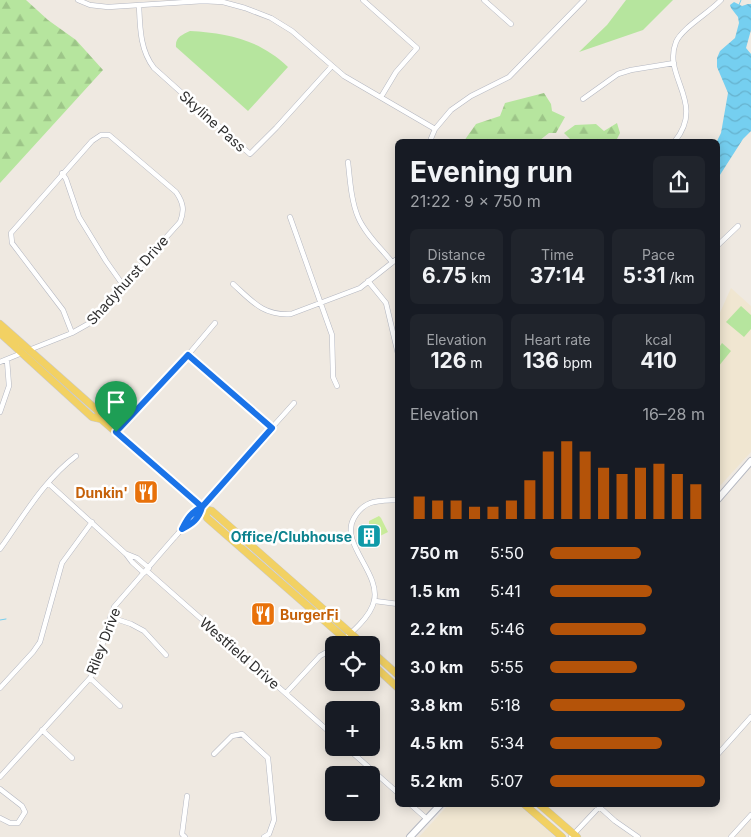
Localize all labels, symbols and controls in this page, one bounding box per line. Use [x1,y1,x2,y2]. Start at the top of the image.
street label: Skyline Pass [176,87,250,155]
text: Evening run [410,155,573,189]
button: share [653,156,705,208]
text: 21:22 · 9 × 750 m [410,191,541,211]
street label: Shadyhurst Drive [82,232,172,328]
text: Distance [428,246,485,263]
text: Time [541,246,574,263]
text: Pace [642,246,675,263]
text: 6.75 [422,263,467,288]
text: 37:14 [530,263,585,288]
text: 5:31 [623,263,666,288]
text: km [467,269,491,286]
text: /km [666,269,694,286]
text: Elevation [427,331,487,348]
text: Heart rate [524,331,591,348]
text: kcal [645,331,672,348]
text: 126 [430,348,466,373]
text: 136 [523,348,559,373]
text: 410 [640,348,677,373]
text: m [466,354,483,371]
text: bpm [559,354,592,371]
pin [95,381,137,432]
icon: arrive [102,388,130,416]
text: Elevation [410,404,479,424]
text: 16–28 m [642,404,705,424]
restaurant icon: Dunkin' [133,479,159,505]
place label: Dunkin' [75,484,128,501]
building icon: Office/Clubhouse [356,523,382,549]
place label: Office/Clubhouse [231,528,352,545]
text: 750 m [410,543,459,563]
text: 5:50 [490,543,524,563]
text: 1.5 km [410,581,460,601]
text: 5:41 [490,581,521,601]
restaurant icon: BurgerFi [250,601,276,627]
street label: Riley Drive [82,605,124,677]
place label: BurgerFi [280,606,339,623]
street label: Westfield Drive [197,614,283,692]
text: 2.2 km [410,619,463,639]
text: 5:46 [490,619,525,639]
map controls [325,636,380,821]
button: locate [325,636,380,691]
text: 3.0 km [410,657,463,677]
text: 5:55 [490,657,524,677]
text: 3.8 km [410,695,463,715]
text: 5:18 [490,695,521,715]
button: + [325,701,380,756]
text: 4.5 km [410,733,463,753]
text: 5:34 [490,733,525,753]
button: − [325,766,380,821]
text: 5.2 km [410,771,463,791]
text: 5:07 [490,771,523,791]

